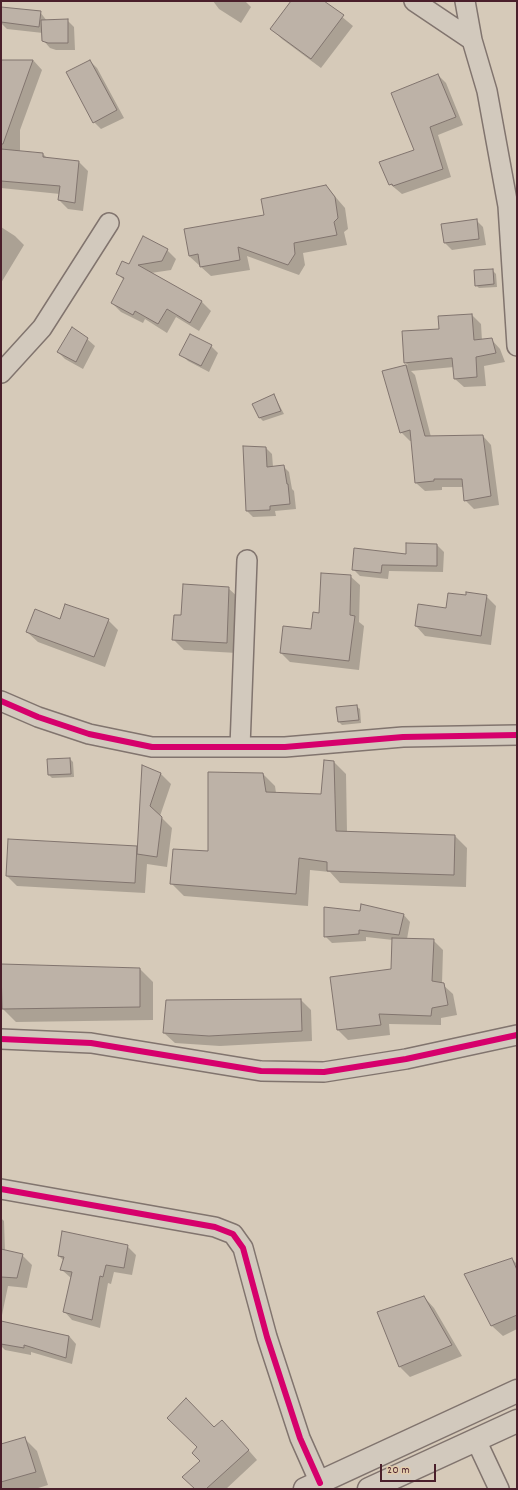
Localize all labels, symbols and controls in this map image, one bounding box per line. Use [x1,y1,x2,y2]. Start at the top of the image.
scale bar [382,1456,438,1482]
text: 20 m [387,1462,410,1479]

